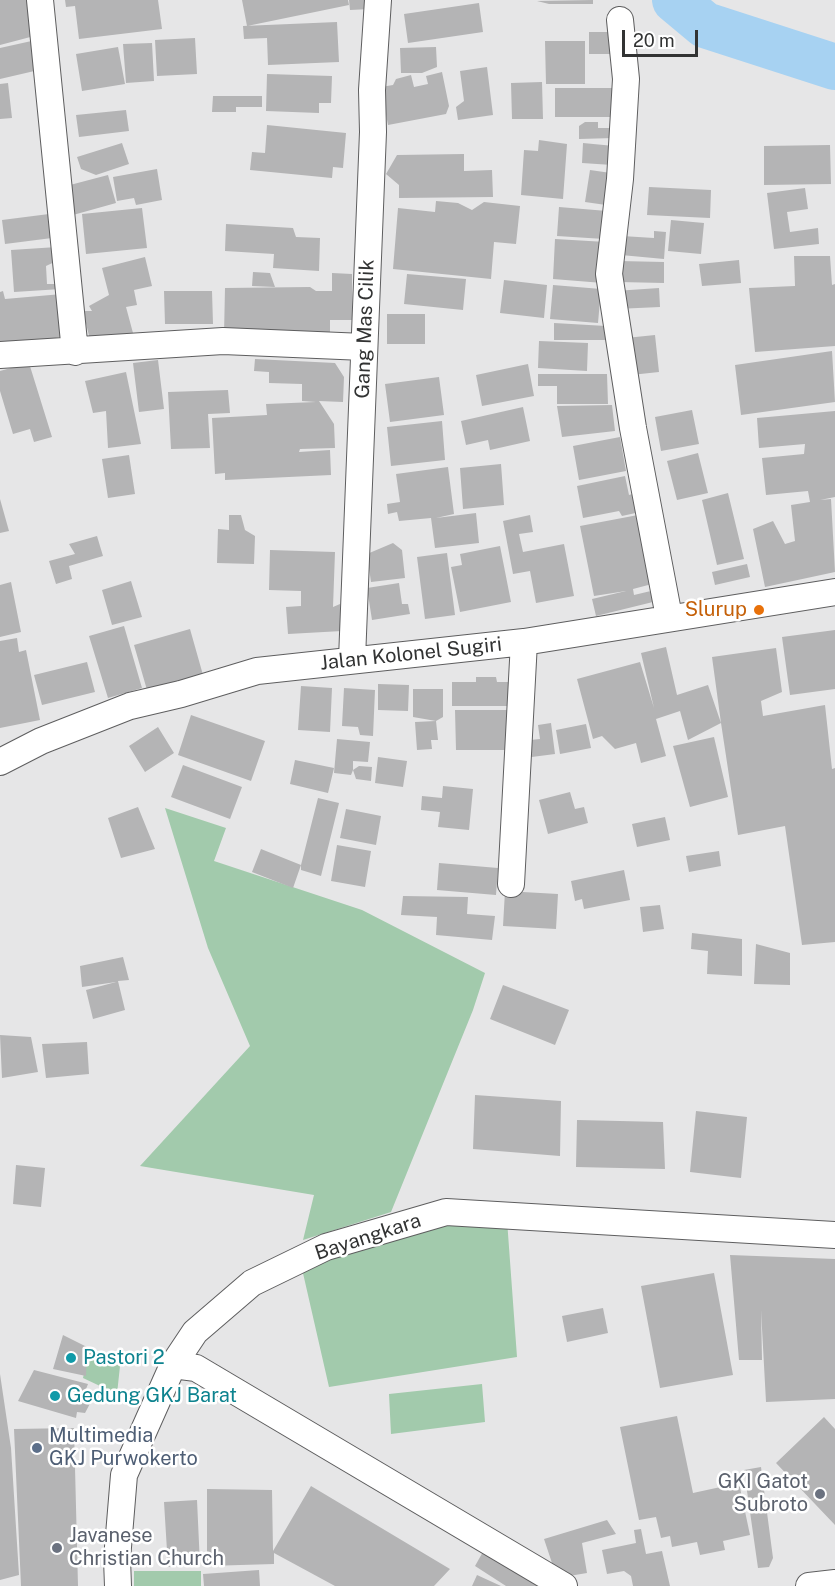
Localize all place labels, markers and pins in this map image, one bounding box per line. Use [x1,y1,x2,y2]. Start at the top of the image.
place label: Slurup [685,598,747,622]
marker: Slurup [752,603,766,617]
place label: Pastori 2 [83,1346,165,1370]
marker: Pastori 2 [64,1351,78,1365]
place label: Gedung GKJ Barat [67,1384,237,1408]
marker: Gedung GKJ Barat [48,1389,62,1403]
place label: Multimedia GKJ Purwokerto [49,1424,198,1471]
marker: Multimedia GKJ Purwokerto [30,1441,44,1455]
place label: GKI Gatot Subroto [718,1470,808,1517]
marker: GKI Gatot Subroto [813,1487,827,1501]
place label: Javanese Christian Church [69,1524,224,1571]
marker: Javanese Christian Church [50,1541,64,1555]

